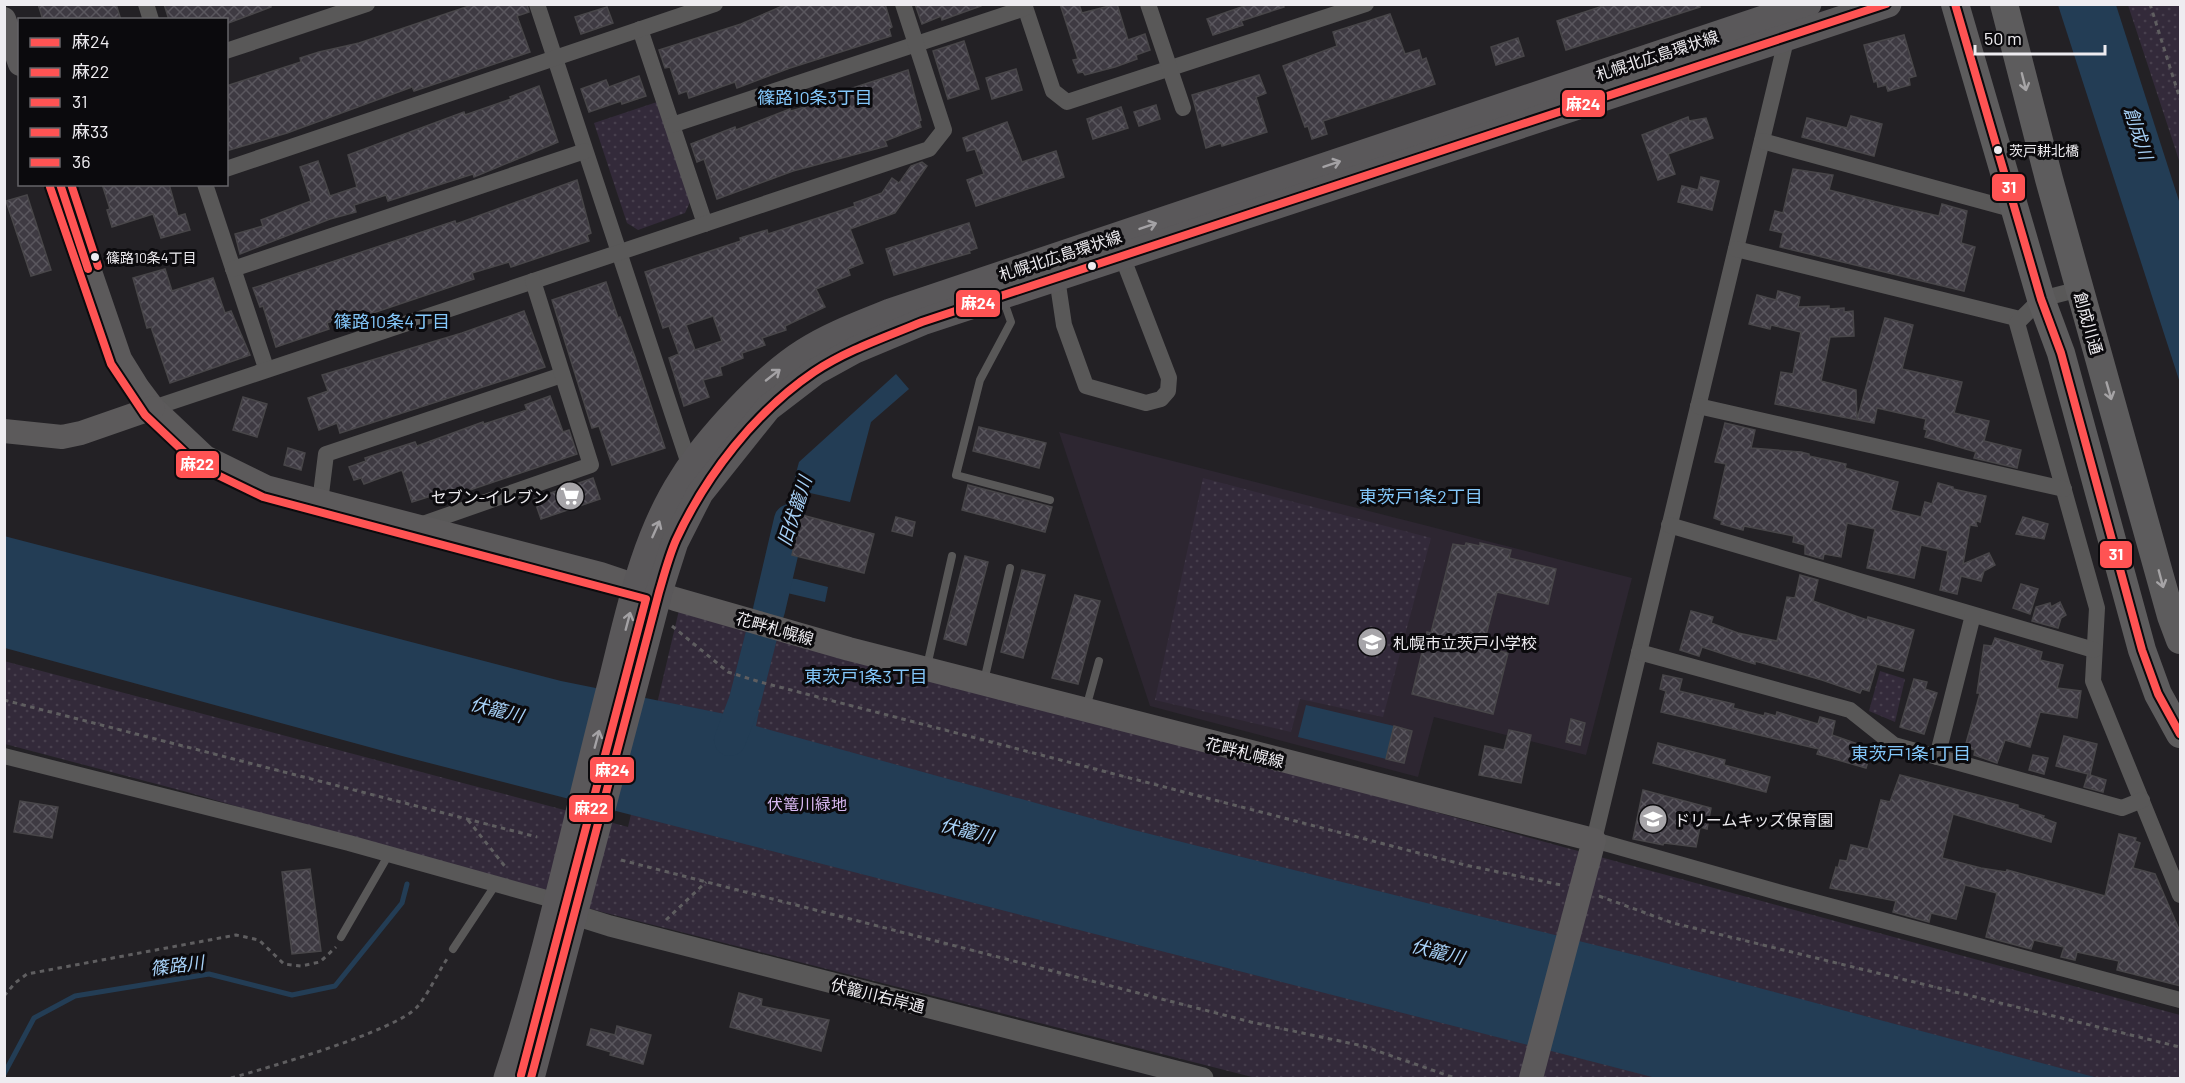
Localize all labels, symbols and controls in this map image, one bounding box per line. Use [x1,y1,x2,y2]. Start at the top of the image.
legend [18,18,228,186]
scale bar [1975,18,2106,56]
street label: 札幌北広島環状線 [1593,26,1721,84]
text: 50 m [1984,27,2022,49]
text: 麻24 [72,30,110,52]
text: 麻22 [72,60,109,82]
one-way arrow [2018,72,2030,91]
district label: 篠路10条3丁目 [757,86,873,108]
line badge: 麻24 [1561,89,1606,118]
text: 31 [72,90,87,112]
text: 麻24 [1566,94,1600,113]
water label: 創成川 [2120,104,2158,164]
text: 麻33 [72,120,109,142]
place label: 茨戸耕北橋 [2009,142,2079,159]
marker: 茨戸耕北橋 [1992,144,2004,156]
text: 36 [72,150,91,172]
one-way arrow [1323,157,1341,168]
line badge: 31 [1991,173,2026,202]
text: 31 [2002,177,2016,196]
one-way arrow [1138,219,1157,230]
street label: 札幌北広島環状線 [996,226,1124,284]
place label: 篠路10条4丁目 [106,249,197,266]
marker: 篠路10条4丁目 [89,251,101,263]
unlabelled marker [1086,260,1098,272]
line badge: 麻24 [955,289,1001,318]
street label: 創成川通 [2071,290,2107,356]
text: 麻24 [961,293,995,312]
district label: 篠路10条4丁目 [334,310,450,332]
one-way arrow [765,369,781,382]
one-way arrow [2103,381,2115,400]
line badge: 麻22 [175,450,220,479]
text: 麻22 [180,454,214,473]
water label: 旧伏籠川 [772,471,816,549]
supermarket icon: セブン-イレブン [554,480,586,512]
district label: 東茨戸1条2丁目 [1359,485,1483,507]
place label: セブン-イレブン [431,487,549,506]
one-way arrow [651,520,663,538]
line badge: 31 [2099,540,2133,569]
text: 31 [2109,544,2123,563]
one-way arrow [2156,569,2167,588]
street label: 花畔札幌線 [734,608,816,648]
one-way arrow [622,612,634,631]
school or university icon: 札幌市立茨戸小学校 [1356,626,1388,658]
place label: 札幌市立茨戸小学校 [1393,633,1537,652]
district label: 東茨戸1条3丁目 [804,665,928,687]
water label: 伏籠川 [468,692,528,727]
one-way arrow [591,730,603,749]
street label: 花畔札幌線 [1204,733,1286,771]
district label: 東茨戸1条1丁目 [1851,742,1971,764]
line badge: 麻24 [589,756,635,784]
text: 麻24 [595,760,629,779]
line badge: 麻22 [568,794,614,823]
park label: 伏篭川緑地 [767,794,847,813]
text: 麻22 [574,798,608,817]
school or university icon: ドリームキッズ保育園 [1637,803,1669,835]
place label: ドリームキッズ保育園 [1674,810,1834,829]
water label: 伏籠川 [938,813,998,848]
water label: 伏籠川 [1409,934,1469,969]
water label: 篠路川 [149,951,207,979]
street label: 伏籠川右岸通 [829,974,927,1016]

